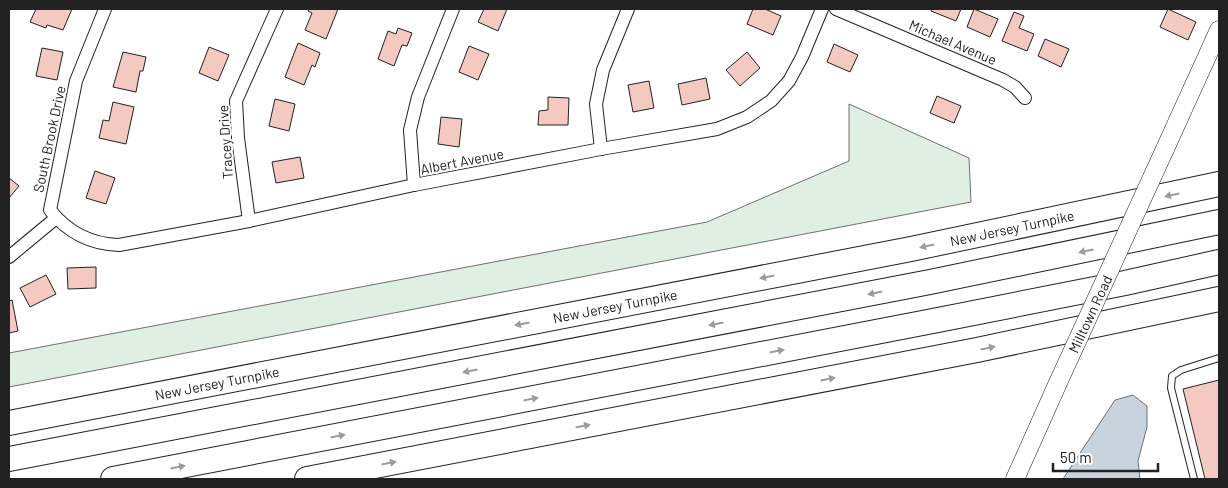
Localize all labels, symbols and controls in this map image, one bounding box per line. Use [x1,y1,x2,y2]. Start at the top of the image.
street label: Michael Avenue [907,16,999,68]
street label: South Brook Drive [29,84,69,194]
street label: Tracey Drive [214,104,236,180]
street label: Albert Avenue [419,145,505,177]
one-way arrow [1163,191,1179,199]
street label: New Jersey Turnpike [948,207,1076,249]
one-way arrow [919,242,934,250]
one-way arrow [1078,247,1094,255]
street label: Milltown Road [1065,272,1115,356]
one-way arrow [759,273,775,281]
street label: New Jersey Turnpike [551,286,679,326]
one-way arrow [868,289,883,297]
one-way arrow [514,320,529,328]
one-way arrow [707,320,723,328]
one-way arrow [980,343,996,351]
one-way arrow [769,347,785,355]
street label: New Jersey Turnpike [153,363,281,403]
one-way arrow [462,367,478,375]
one-way arrow [821,374,837,382]
one-way arrow [524,394,540,402]
one-way arrow [575,422,590,430]
one-way arrow [330,432,345,440]
scale bar [1053,440,1158,472]
text: 50 m [1060,448,1092,466]
one-way arrow [381,459,397,467]
one-way arrow [170,462,186,470]

